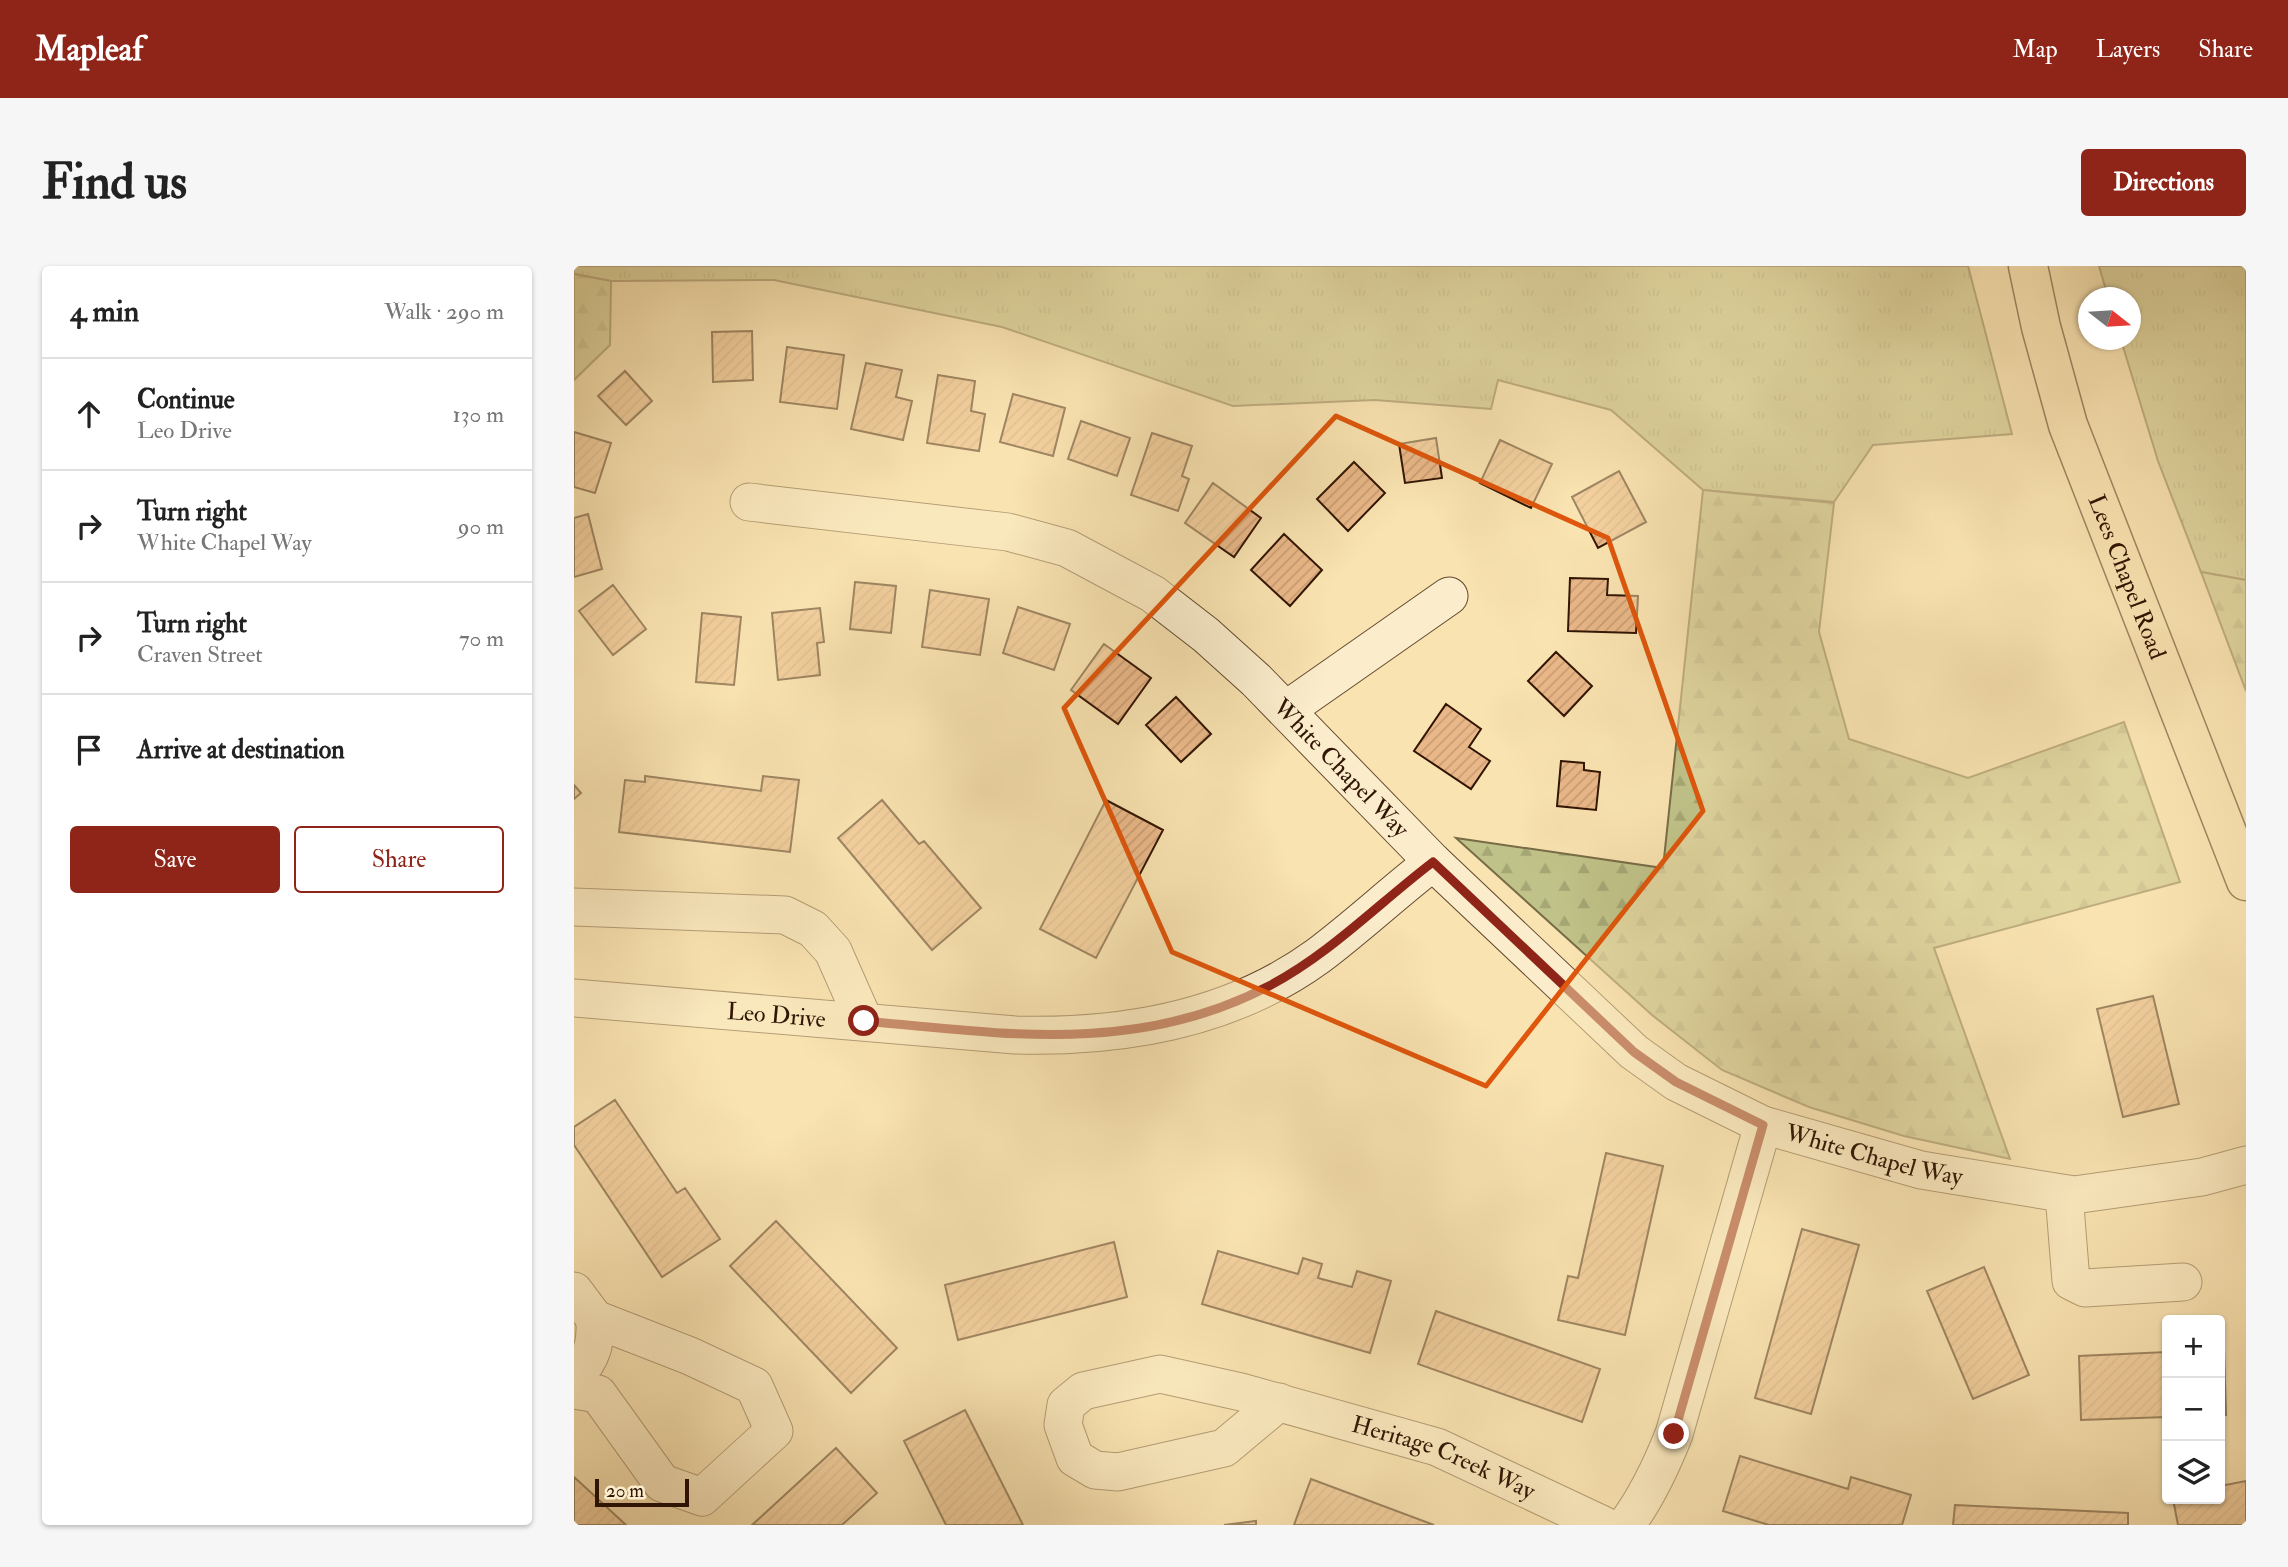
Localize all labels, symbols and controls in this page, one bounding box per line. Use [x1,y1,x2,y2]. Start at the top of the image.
text: Mapleaf [35,29,143,70]
text: Map [2013,34,2058,65]
text: Layers [2096,34,2160,65]
text: Share [2198,34,2253,65]
button: Directions [2081,149,2246,216]
text: Find us [42,152,187,213]
north arrow [2078,287,2141,350]
text: 4 min [70,293,139,330]
text: Walk · 290 m [384,297,504,326]
text: Continue [137,384,235,416]
icon: ahead [70,395,108,433]
text: 130 m [452,400,504,429]
text: Leo Drive [137,416,232,445]
street label: Lees Chapel Road [2081,490,2173,664]
text: Turn right [137,496,247,528]
icon: right [70,507,108,545]
text: 90 m [458,512,504,541]
text: White Chapel Way [137,528,312,557]
text: Turn right [137,608,247,640]
icon: right [70,619,108,657]
text: 70 m [459,624,504,653]
text: Craven Street [137,640,263,669]
street label: White Chapel Way [1266,691,1416,845]
icon: arrive [70,731,108,769]
text: Arrive at destination [137,734,345,766]
button: Save [70,826,280,893]
button: Share [294,826,504,893]
street label: Leo Drive [726,996,827,1035]
route start [848,1005,879,1036]
street label: White Chapel Way [1781,1117,1965,1193]
map controls [2162,1315,2225,1504]
button: + [2162,1315,2225,1378]
button: − [2162,1378,2225,1441]
street label: Heritage Creek Way [1348,1409,1540,1507]
route end [1658,1418,1689,1449]
button: layers [2162,1441,2225,1504]
scale bar [595,1476,690,1508]
text: 20 m [606,1479,644,1503]

